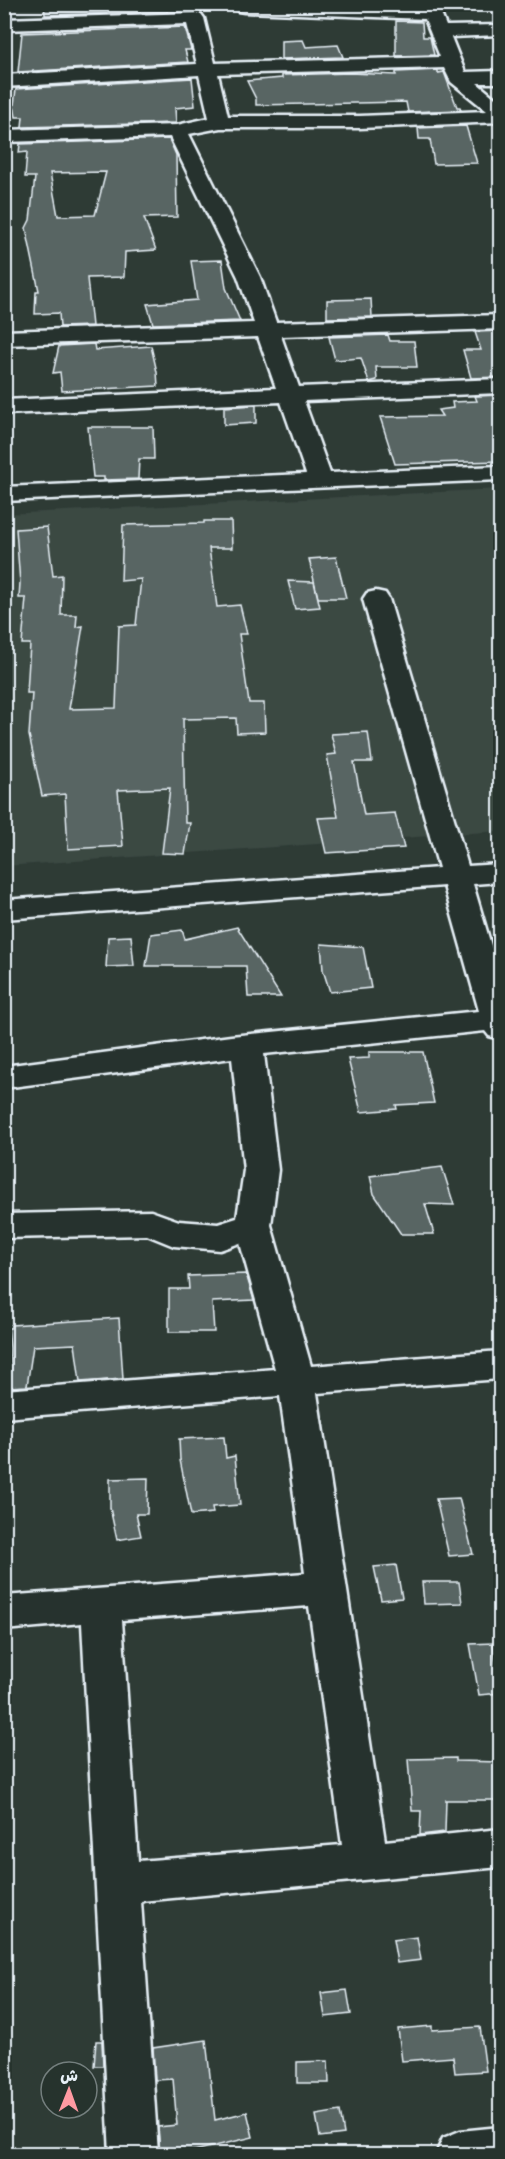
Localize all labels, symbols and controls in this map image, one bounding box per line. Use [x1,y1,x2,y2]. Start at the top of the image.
north arrow [39,2060,99,2120]
text: ش [60,2064,78,2089]

